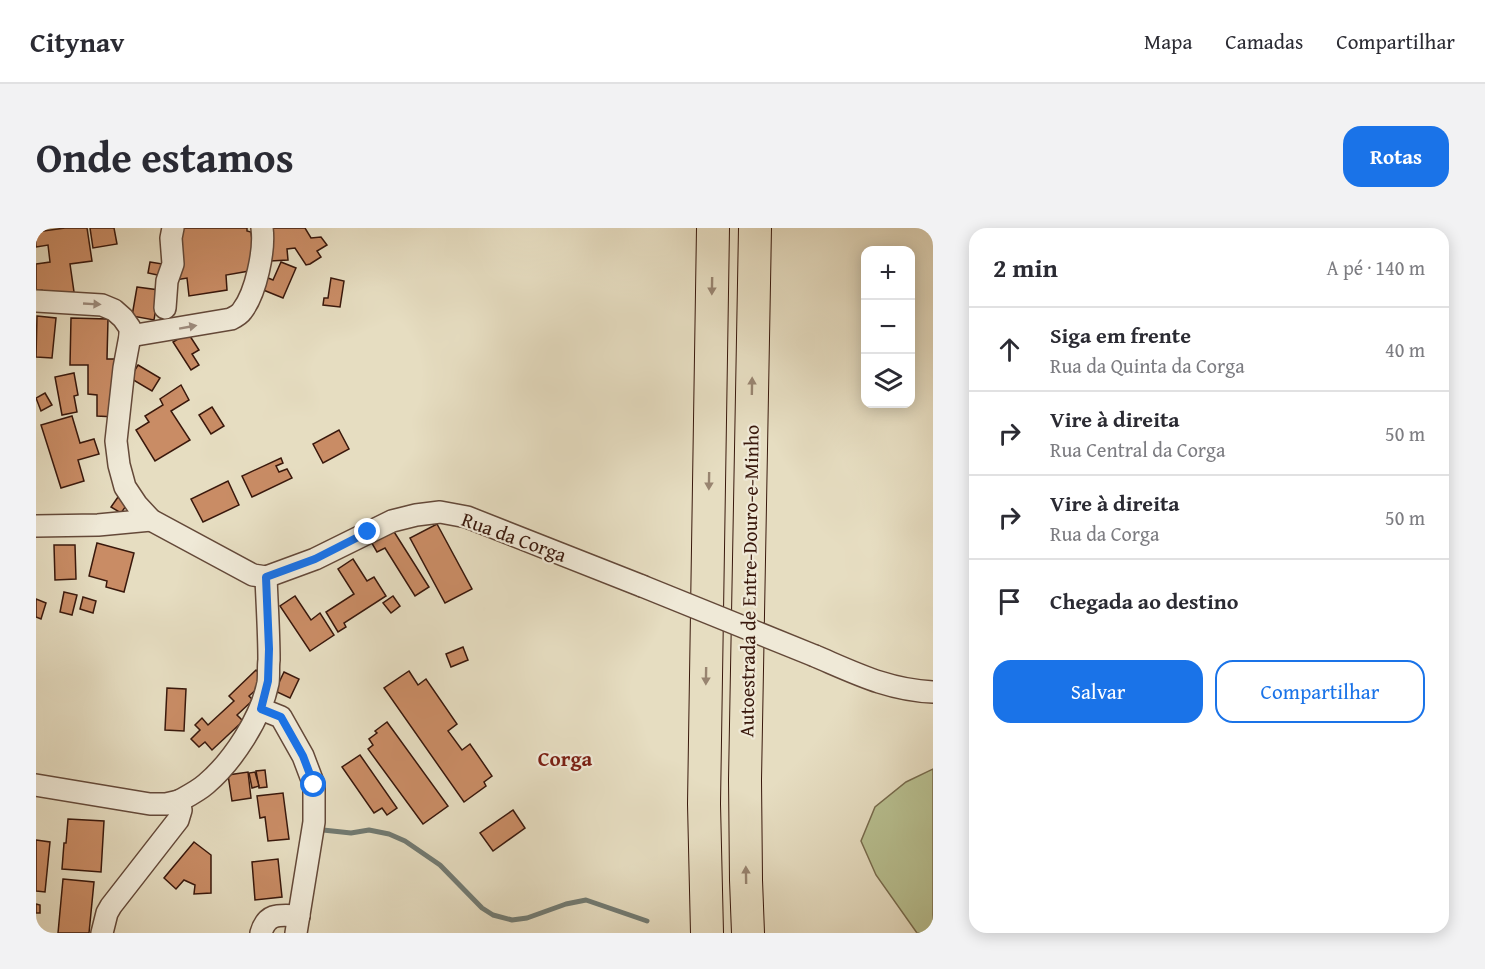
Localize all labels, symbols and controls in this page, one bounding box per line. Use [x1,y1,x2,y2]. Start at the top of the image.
text: Citynav [30,21,124,62]
text: Mapa [1144,26,1192,57]
text: Camadas [1225,26,1303,57]
text: Compartilhar [1336,26,1455,57]
text: Onde estamos [36,126,294,187]
button: Rotas [1343,126,1449,187]
map controls [861,246,915,408]
button: + [861,246,915,300]
text: 2 min [993,248,1058,287]
text: A pé · 140 m [1327,253,1425,282]
one-way arrow [708,277,717,296]
one-way arrow [82,300,101,309]
button: − [861,300,915,354]
text: Siga em frente [1050,319,1191,351]
one-way arrow [179,322,198,331]
icon: ahead [993,333,1026,366]
text: 40 m [1385,335,1425,364]
text: Rua da Quinta da Corga [1050,351,1245,380]
button: layers [861,354,915,408]
one-way arrow [747,376,757,395]
text: Vire à direita [1050,403,1180,435]
icon: right [993,417,1026,450]
text: 50 m [1385,419,1425,448]
street label: Autoestrada de Entre-Douro-e-Minho [731,424,766,738]
text: Rua Central da Corga [1050,435,1226,464]
one-way arrow [704,472,714,491]
text: Vire à direita [1050,487,1180,519]
icon: right [993,501,1026,534]
text: 50 m [1385,503,1425,532]
street label: Rua da Corga [458,504,571,569]
route end [354,518,380,544]
text: Rua da Corga [1050,519,1159,548]
icon: arrive [993,585,1026,618]
text: Chegada ao destino [1050,585,1238,617]
button: Salvar [993,660,1203,723]
button: Compartilhar [1215,660,1425,723]
one-way arrow [701,667,711,686]
district label: Corga [538,743,592,774]
route start [300,771,326,797]
one-way arrow [741,865,751,884]

